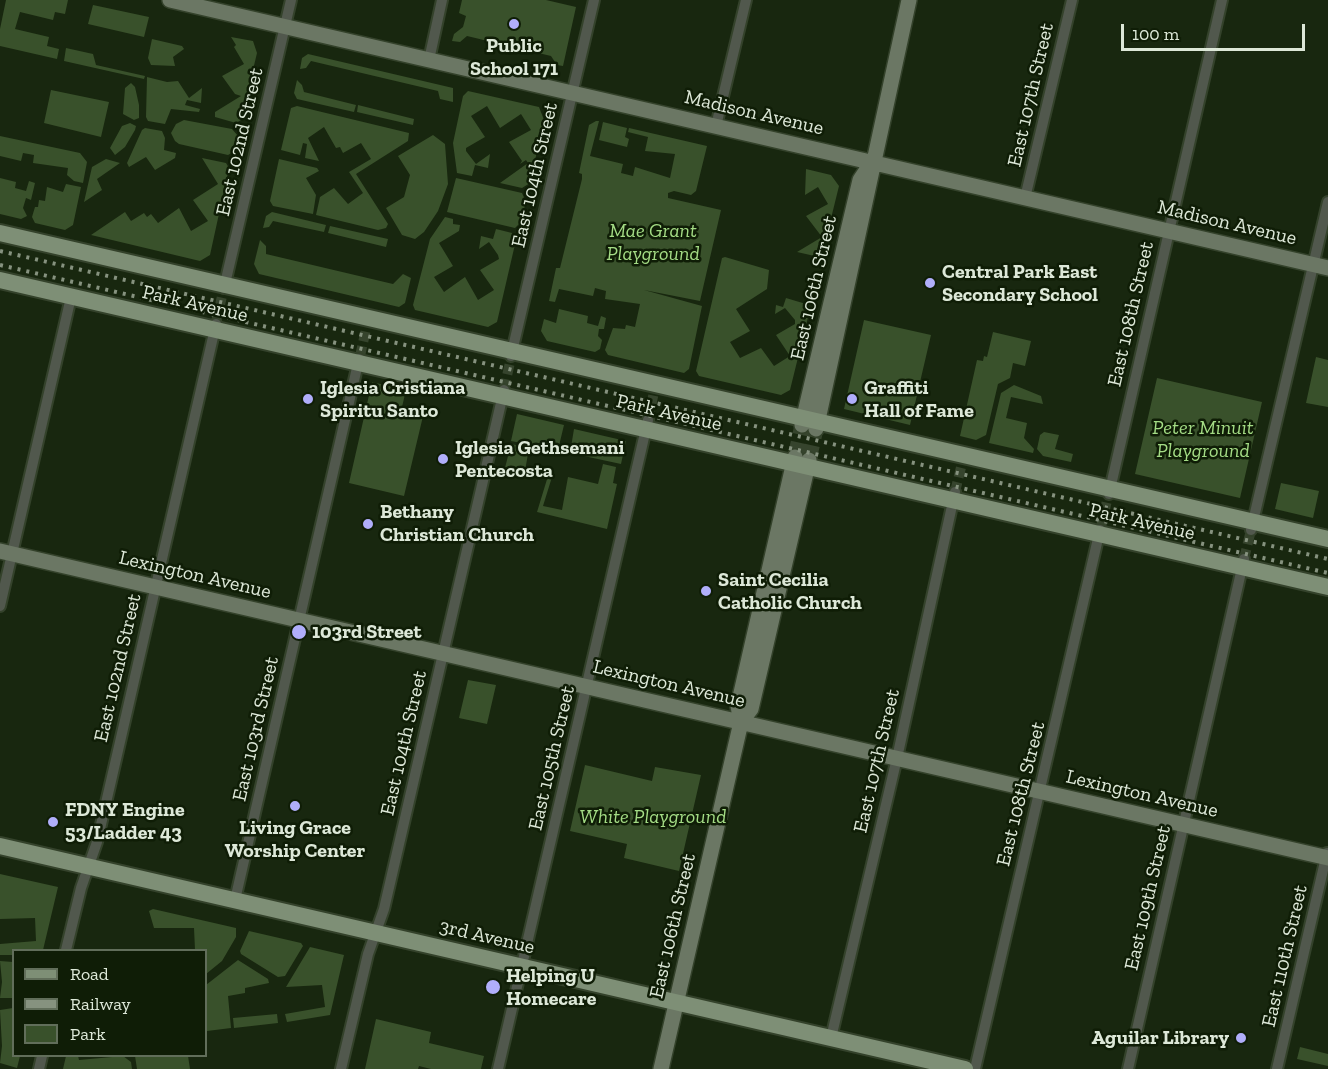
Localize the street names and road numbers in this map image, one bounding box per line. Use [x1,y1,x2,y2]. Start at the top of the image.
street label: East 107th Street [1003,21,1059,169]
street label: East 102nd Street [211,66,269,218]
street label: Madison Avenue [682,85,826,141]
street label: East 104th Street [507,100,563,250]
street label: Madison Avenue [1155,195,1299,251]
street label: East 106th Street [786,213,842,363]
street label: East 108th Street [1103,239,1159,389]
street label: Park Avenue [140,280,250,328]
street label: Park Avenue [614,389,724,437]
street label: Park Avenue [1087,498,1197,546]
street label: Lexington Avenue [117,546,273,604]
street label: East 102nd Street [89,592,147,744]
street label: East 103rd Street [228,654,284,804]
street label: Lexington Avenue [591,655,747,713]
street label: East 104th Street [376,668,432,818]
street label: East 105th Street [524,683,580,833]
street label: East 107th Street [849,687,905,835]
street label: East 108th Street [991,719,1051,869]
street label: Lexington Avenue [1064,765,1220,823]
street label: East 109th Street [1120,823,1176,973]
street label: East 106th Street [645,851,701,1001]
street label: East 110th Street [1257,883,1313,1029]
street label: 3rd Avenue [437,914,537,960]

